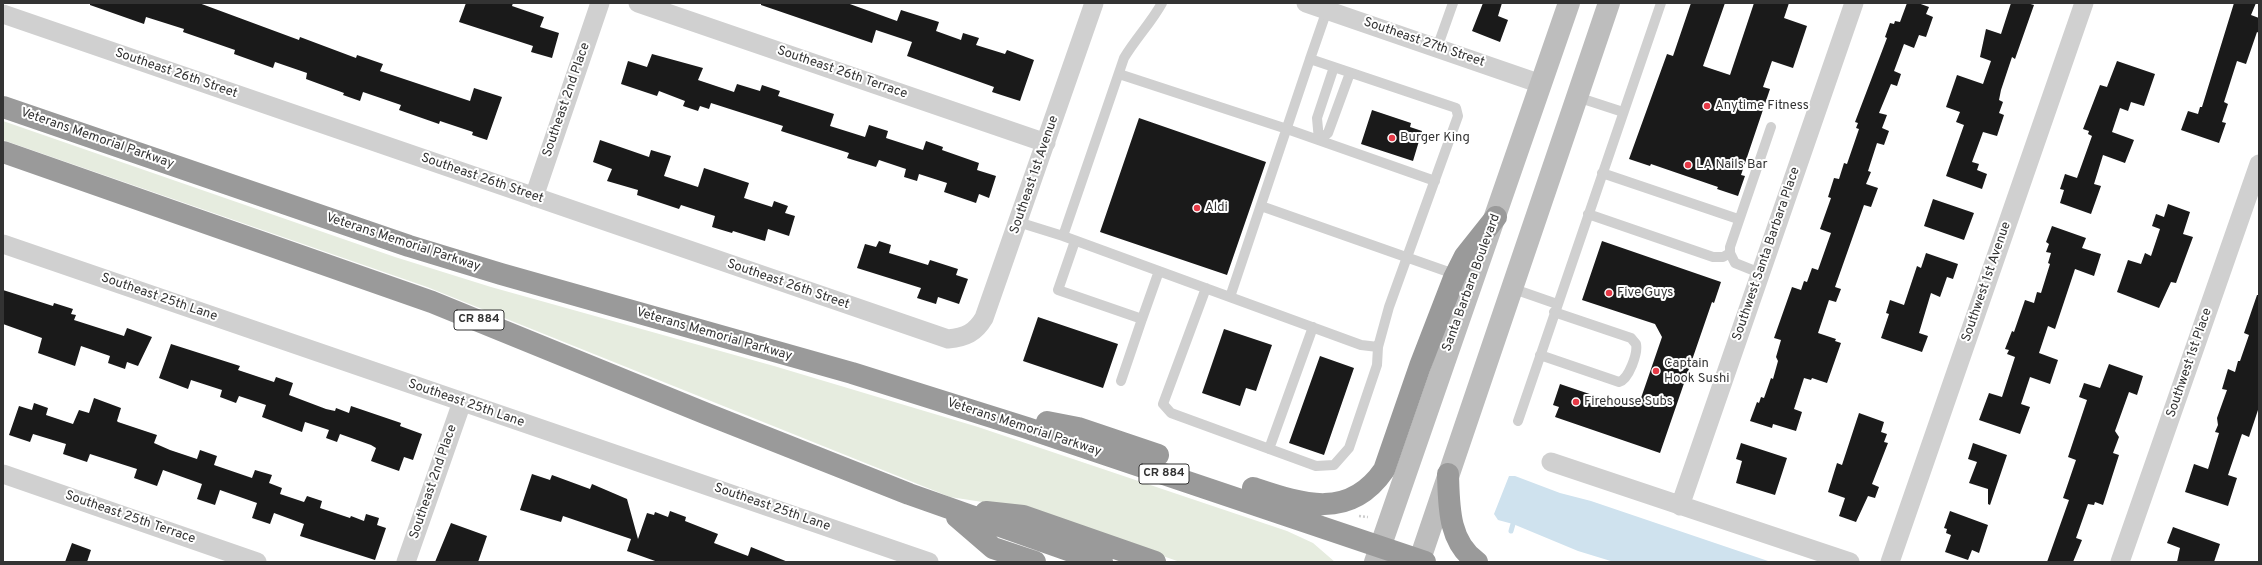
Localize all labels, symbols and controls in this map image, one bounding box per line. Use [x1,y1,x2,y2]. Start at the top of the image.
street label: Southeast 27th Street [1361,15,1487,71]
street label: Southeast 2nd Place [540,41,594,159]
street label: Southeast 26th Terrace [775,43,909,103]
street label: Southeast 26th Street [113,46,239,102]
place label: Anytime Fitness [1715,98,1809,114]
marker: Anytime Fitness [1702,101,1712,111]
street label: Veterans Memorial Parkway [18,105,176,173]
street label: Southeast 1st Avenue [1007,114,1063,236]
place label: Burger King [1400,130,1470,146]
marker: Burger King [1387,133,1397,143]
street label: Southeast 26th Street [419,151,545,207]
place label: LA Nails Bar [1696,157,1768,173]
marker: LA Nails Bar [1683,160,1693,170]
street label: Southwest Santa Barbara Place [1730,165,1804,343]
place label: Aldi [1205,200,1228,216]
marker: Aldi [1192,203,1202,213]
street label: Veterans Memorial Parkway [324,211,482,275]
street label: Santa Barbara Boulevard [1440,212,1504,354]
street label: Southwest 1st Avenue [1959,220,2015,344]
street label: Southeast 26th Street [725,257,851,313]
street label: Southeast 25th Lane [99,271,219,325]
place label: Five Guys [1617,285,1673,301]
marker: Five Guys [1604,288,1614,298]
street label: Veterans Memorial Parkway [634,305,794,365]
street label: Southwest 1st Place [2164,306,2216,420]
road number: CR 884 [454,310,504,330]
place label: Captain Hook Sushi [1664,356,1730,387]
marker: Captain Hook Sushi [1651,366,1661,376]
street label: Southeast 25th Lane [406,377,526,431]
place label: Firehouse Subs [1584,394,1673,410]
street label: Veterans Memorial Parkway [945,396,1103,460]
marker: Firehouse Subs [1571,397,1581,407]
street label: Southeast 2nd Place [407,423,461,541]
road number: CR 884 [1139,464,1189,484]
street label: Southeast 25th Lane [712,481,832,535]
street label: Southeast 25th Terrace [63,488,197,548]

